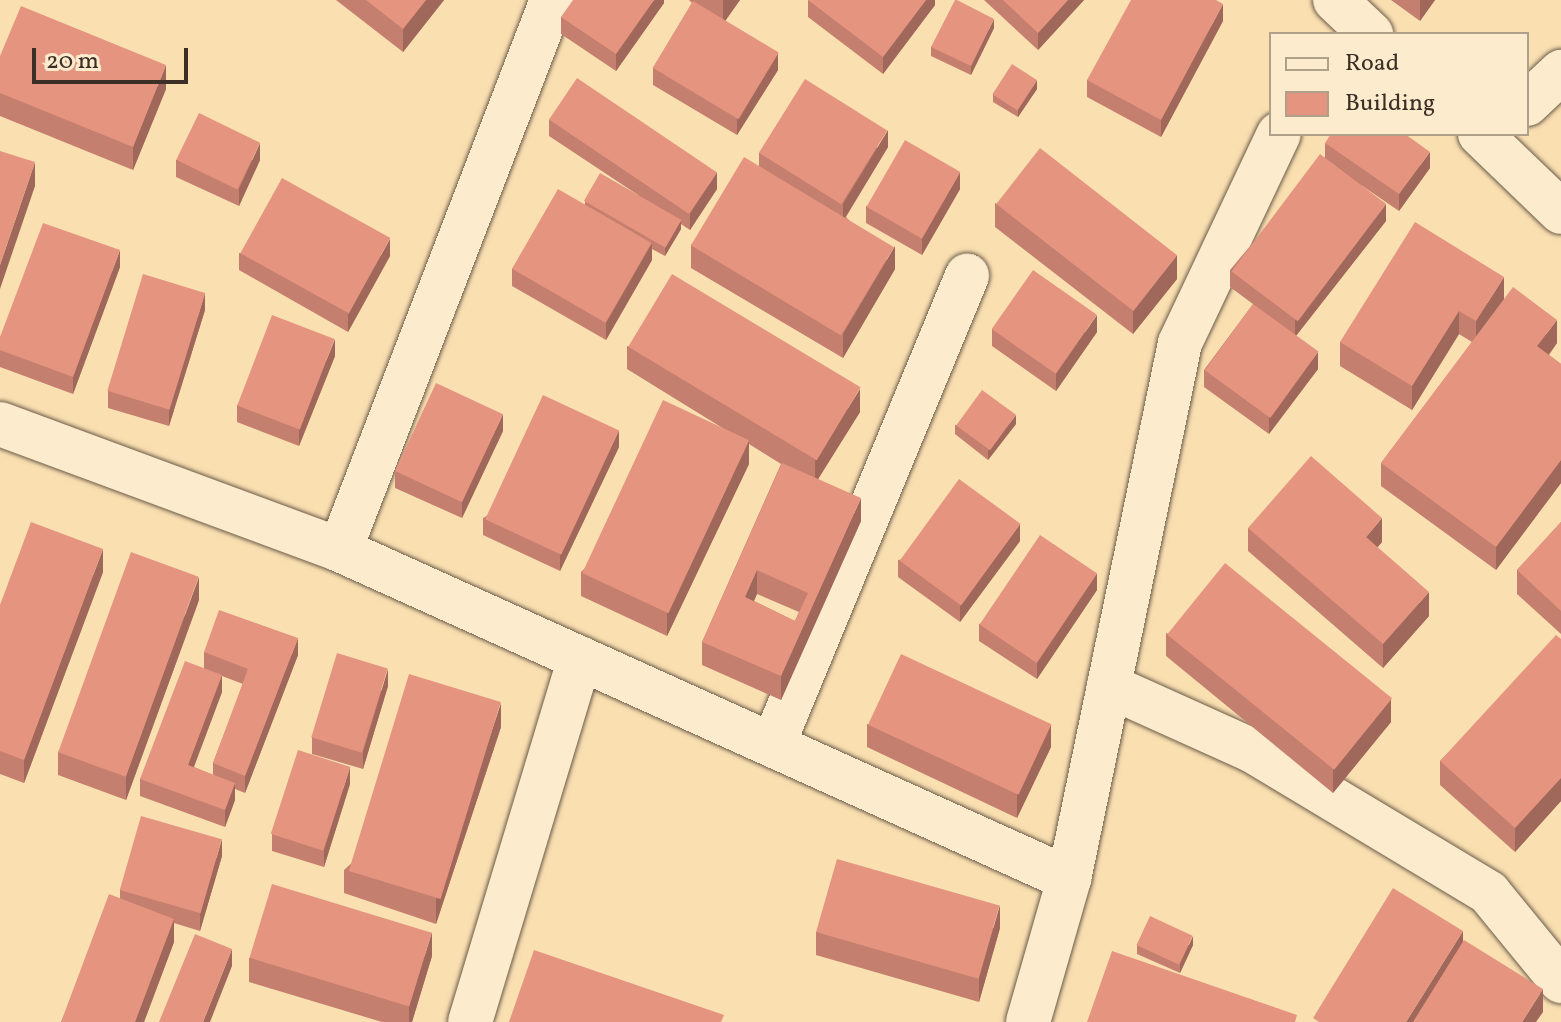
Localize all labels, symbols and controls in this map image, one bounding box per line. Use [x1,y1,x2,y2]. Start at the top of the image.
scale bar [36,32,192,82]
legend [1269,32,1529,136]
text: 20 m [46,45,99,79]
text: Road [1345,47,1399,81]
text: Building [1345,87,1435,121]

